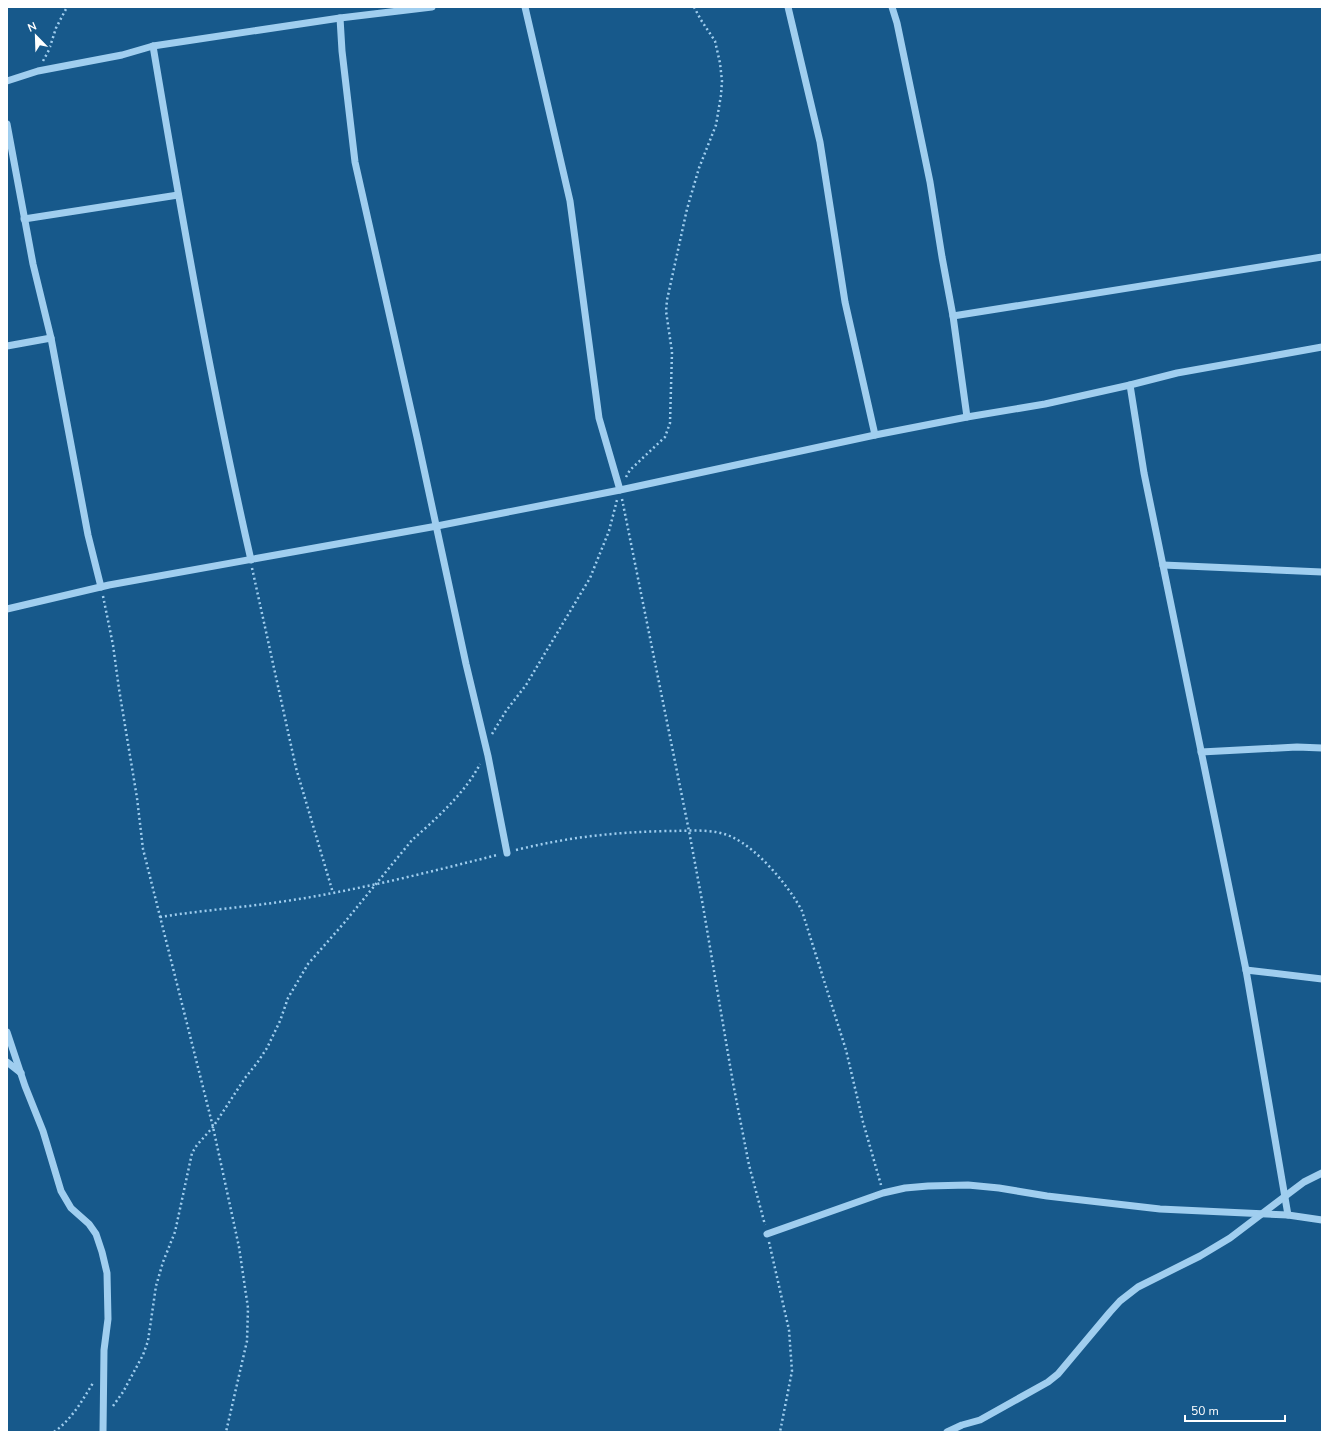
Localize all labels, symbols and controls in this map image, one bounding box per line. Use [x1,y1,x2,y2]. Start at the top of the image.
north arrow [16,16,56,56]
text: N [26,19,39,36]
scale bar [1185,1397,1285,1423]
text: 50 m [1191,1403,1219,1419]

